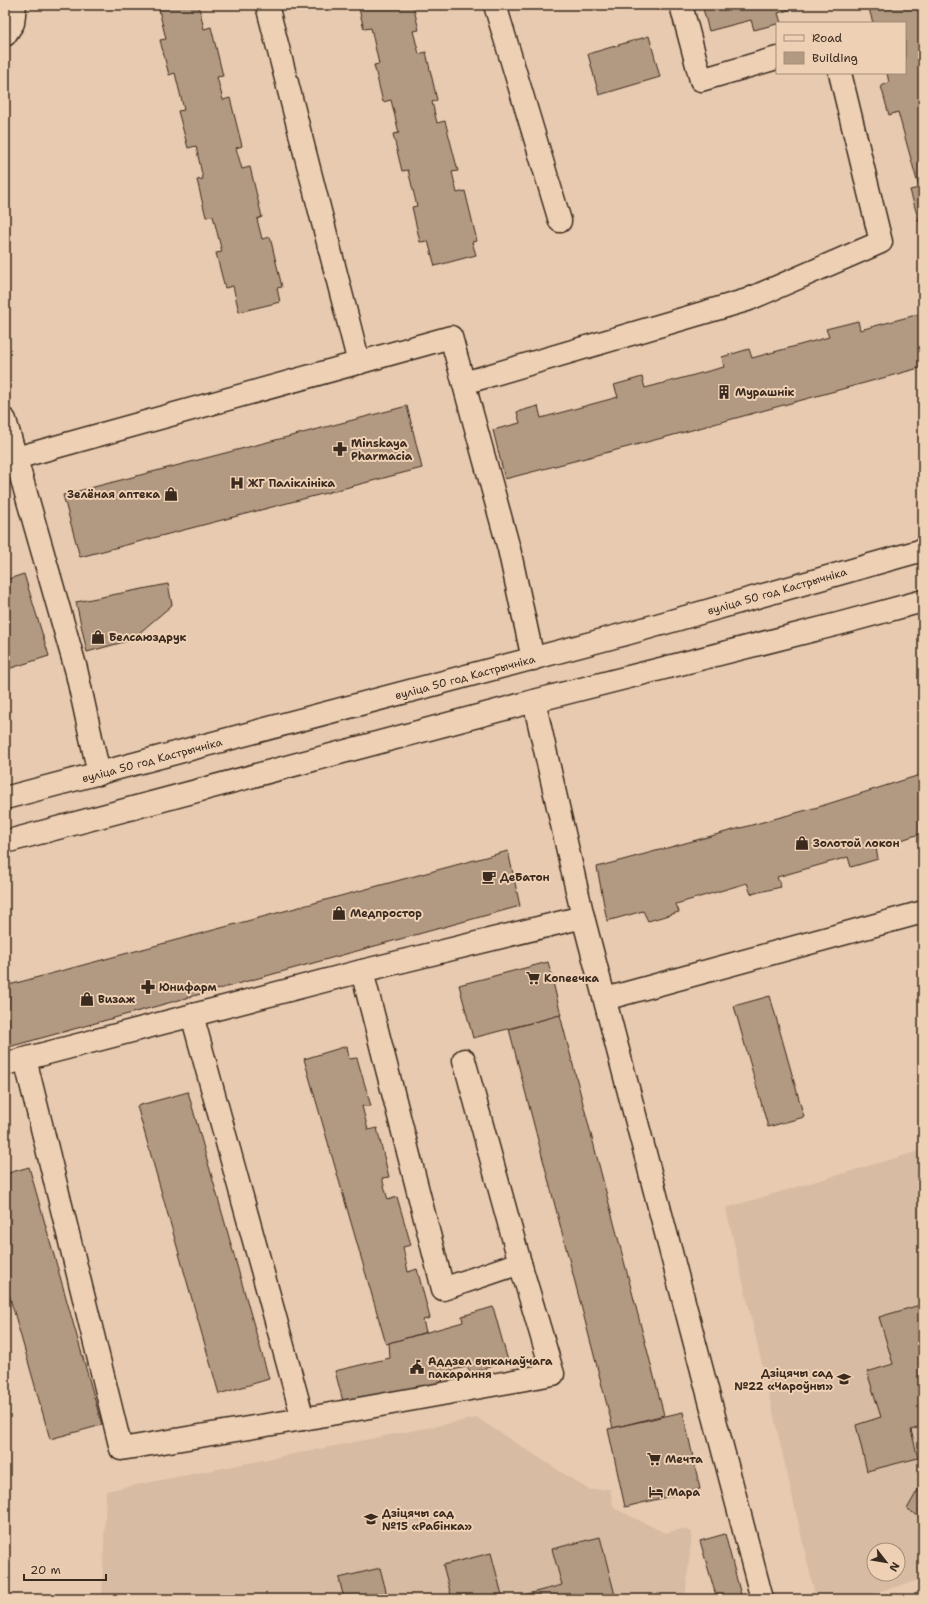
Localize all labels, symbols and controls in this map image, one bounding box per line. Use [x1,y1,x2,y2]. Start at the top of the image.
legend [776,22,906,74]
text: Road [812,30,843,46]
text: Building [812,50,858,66]
building icon: Мурашнік [716,384,732,400]
place label: Мурашнік [735,385,794,400]
place label: Minskaya Pharmacia [351,436,413,464]
pharmacy icon: Minskaya Pharmacia [332,441,348,457]
hospital icon: ЖГ Паліклініка [229,475,245,491]
place label: ЖГ Паліклініка [248,476,336,491]
shop icon: Зелёная аптека [163,486,179,502]
place label: Зелёная аптека [67,487,160,502]
street label: вуліца 50 год Кастрычніка [706,564,849,619]
shop icon: Белсаюздрук [90,629,106,645]
place label: Белсаюздрук [109,630,187,645]
street label: вуліца 50 год Кастрычніка [393,652,537,703]
street label: вуліца 50 год Кастрычніка [80,735,224,786]
shop icon: Золотой локон [794,835,810,851]
place label: Золотой локон [813,836,900,851]
cafe icon: ДеБатон [481,869,497,885]
place label: ДеБатон [500,870,550,885]
shop icon: Медпростор [331,905,347,921]
place label: Медпростор [350,906,422,921]
supermarket icon: Копеечка [525,970,541,986]
place label: Копеечка [544,971,600,986]
pharmacy icon: Юнифарм [140,979,156,995]
place label: Юнифарм [159,980,217,995]
shop icon: Визаж [79,991,95,1007]
place label: Визаж [98,992,136,1007]
place label: Аддзел выканаўчага пакарання [428,1354,553,1382]
public building icon: Аддзел выканаўчага пакарання [409,1359,425,1375]
place label: Дзіцячы сад №22 «Чароўны» [734,1366,834,1394]
school or university icon: Дзіцячы сад №22 «Чароўны» [836,1371,852,1387]
supermarket icon: Мечта [646,1451,662,1467]
place label: Мечта [665,1452,703,1467]
hotel icon: Мара [648,1484,664,1500]
place label: Мара [667,1485,701,1500]
place label: Дзіцячы сад №15 «Рабінка» [382,1506,473,1534]
school or university icon: Дзіцячы сад №15 «Рабінка» [363,1511,379,1527]
north arrow [866,1542,906,1582]
scale bar [24,1556,106,1582]
text: N [885,1559,903,1575]
text: 20 m [30,1562,61,1578]

